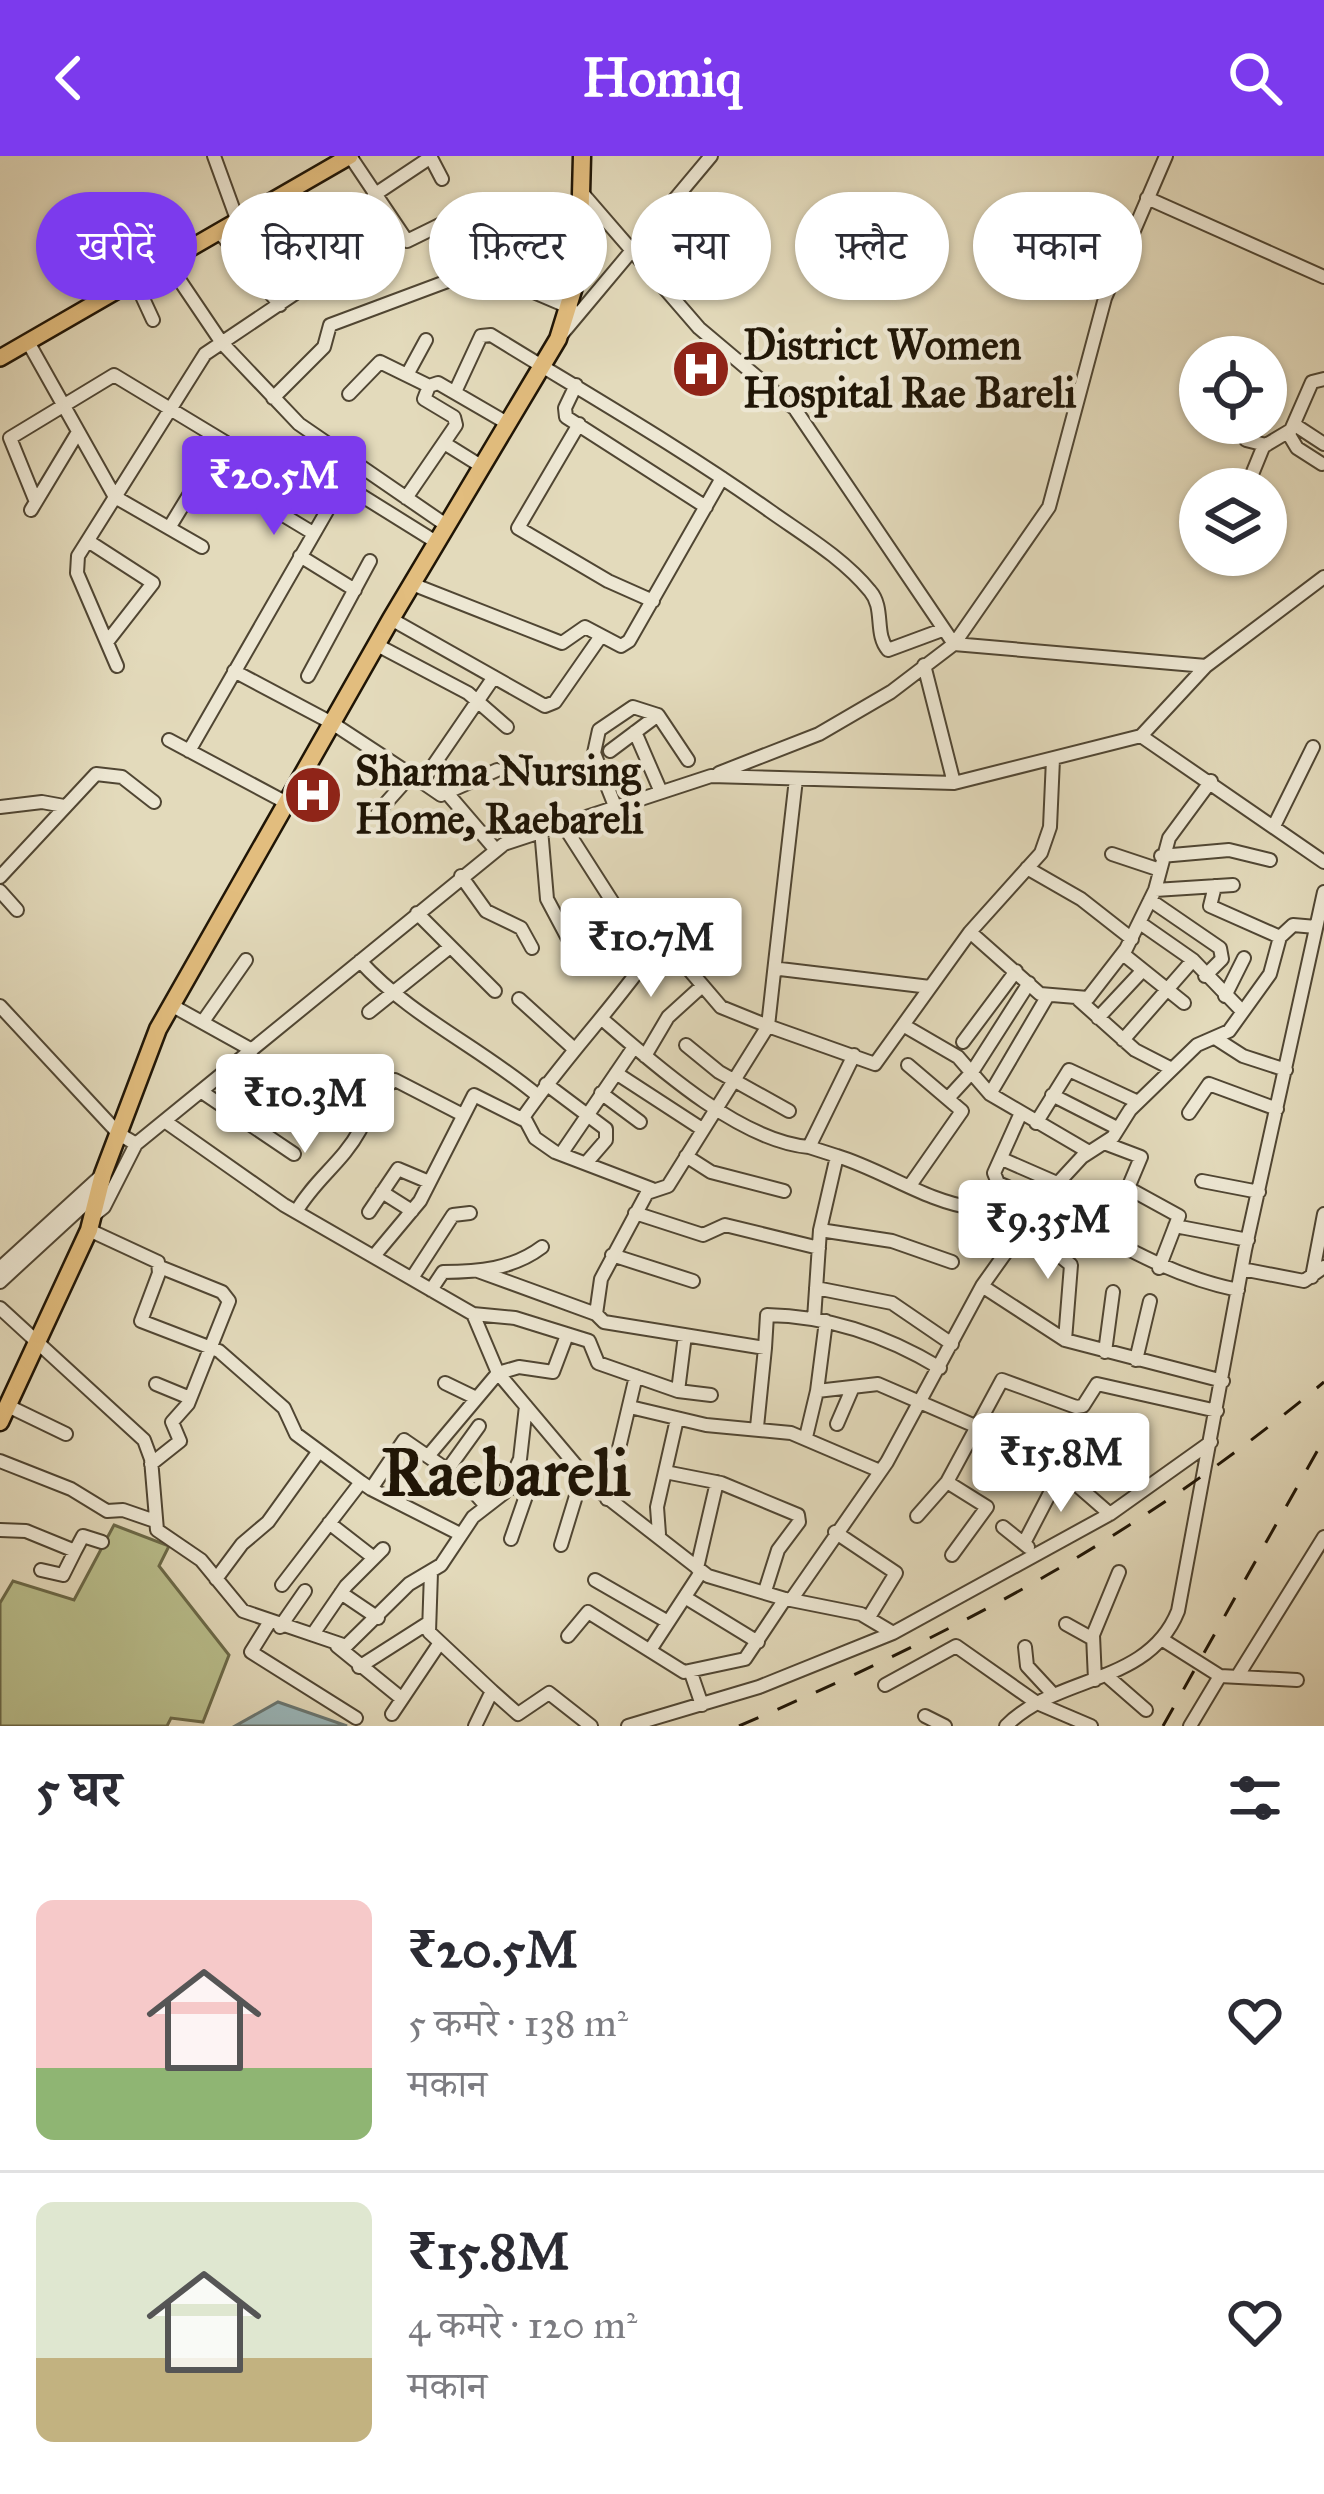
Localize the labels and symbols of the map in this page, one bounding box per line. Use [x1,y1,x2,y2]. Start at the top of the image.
place label: District Women Hospital Rae Bareli [743,319,1077,419]
hospital icon: District Women Hospital Rae Bareli [670,338,732,400]
pin: ₹20.5M [176,436,372,538]
place label: Sharma Nursing Home, Raebareli [355,745,644,845]
hospital icon: Sharma Nursing Home, Raebareli [282,764,344,826]
pin: ₹10.7M [553,898,749,1000]
pin: ₹10.3M [207,1054,403,1156]
pin: ₹9.35M [950,1180,1146,1282]
pin: ₹15.8M [963,1413,1159,1515]
district label: Raebareli [381,1432,632,1513]

